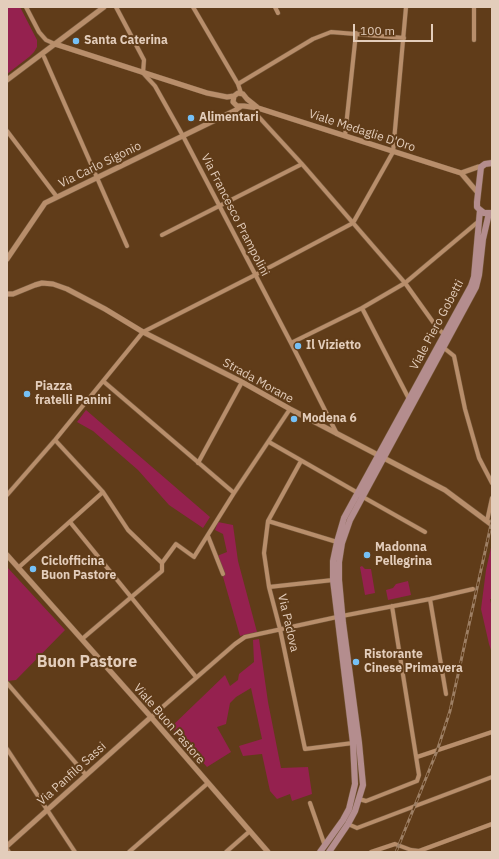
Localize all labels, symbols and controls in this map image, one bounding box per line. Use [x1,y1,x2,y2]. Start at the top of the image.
scale bar [355,16,435,42]
text: 100 m [360,23,395,38]
place label: Santa Caterina [84,34,168,48]
marker: Santa Caterina [71,36,81,46]
street label: Viale Medaglie D'Oro [307,107,417,155]
place label: Alimentari [199,111,259,125]
marker: Alimentari [186,113,196,123]
street label: Via Carlo Sigonio [56,139,144,191]
street label: Via Francesco Prampolini [198,151,272,279]
street label: Viale Piero Gobetti [407,277,467,373]
place label: Il Vizietto [306,339,361,353]
marker: Il Vizietto [293,341,303,351]
street label: Strada Morane [220,356,296,406]
place label: Piazza fratelli Panini [35,380,111,408]
marker: Piazza fratelli Panini [22,389,32,399]
place label: Modena 6 [302,412,357,426]
marker: Modena 6 [289,414,299,424]
place label: Madonna Pellegrina [375,541,432,569]
marker: Madonna Pellegrina [362,550,372,560]
place label: Ciclofficina Buon Pastore [41,555,116,583]
marker: Ciclofficina Buon Pastore [28,564,38,574]
street label: Via Padova [274,593,302,653]
place label: Ristorante Cinese Primavera [364,648,463,676]
district label: Buon Pastore [37,652,137,672]
marker: Ristorante Cinese Primavera [351,657,361,667]
street label: Viale Buon Pastore [130,681,208,767]
street label: Via Panfilo Sassi [35,739,109,809]

